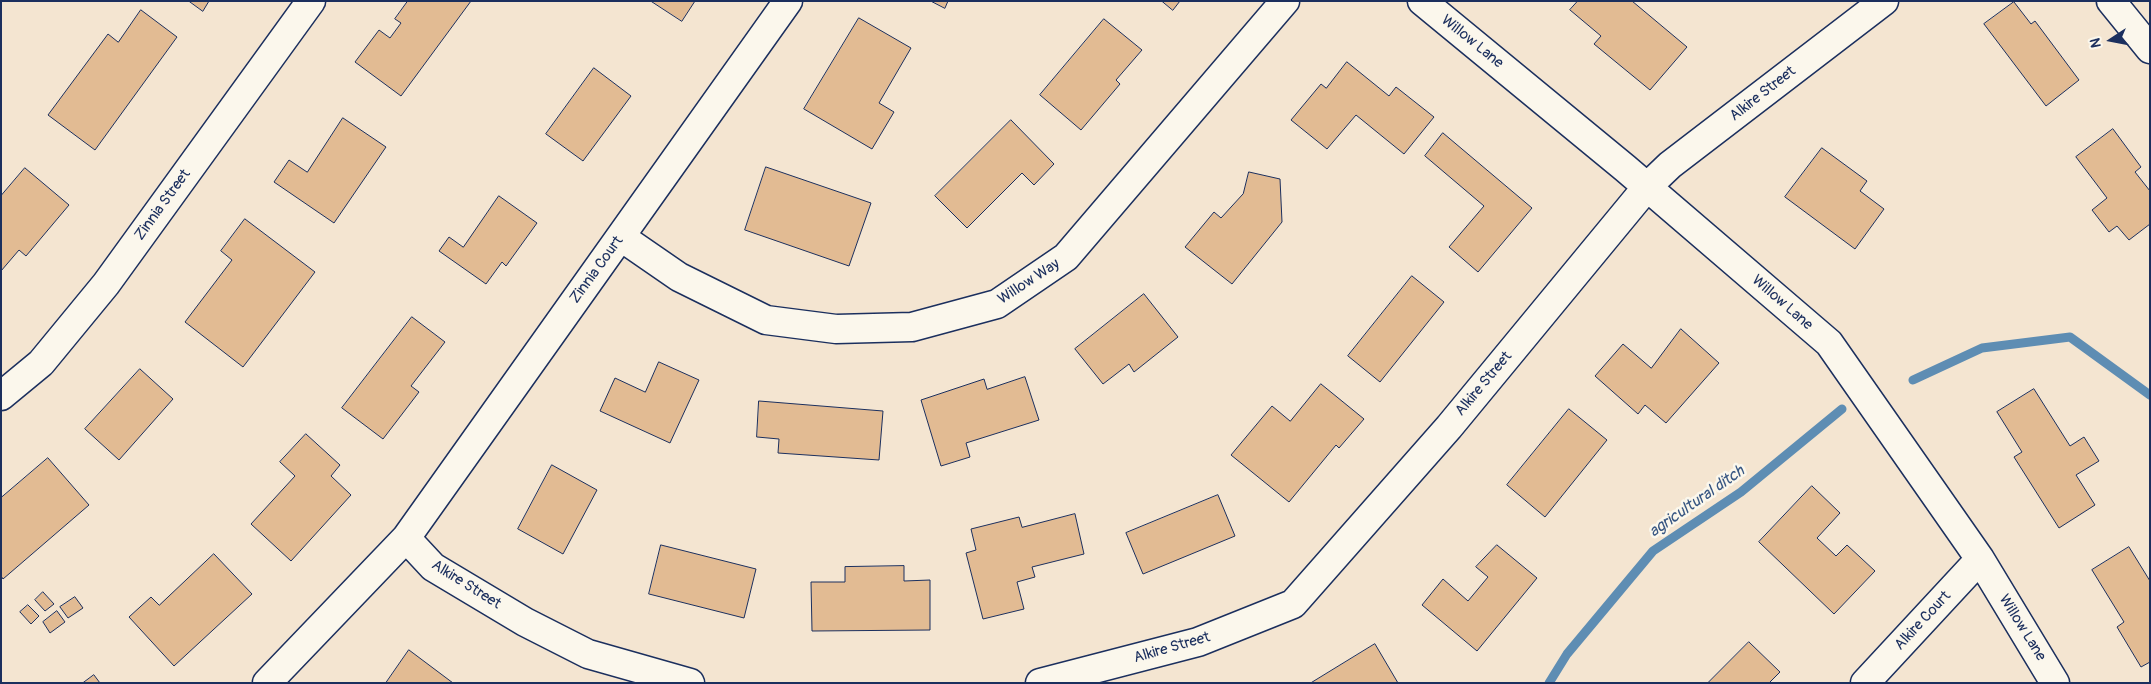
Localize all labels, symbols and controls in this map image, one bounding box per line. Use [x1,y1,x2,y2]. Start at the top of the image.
street label: Willow Lane [1437,11,1507,73]
north arrow [2086,15,2136,65]
text: N [2087,37,2105,49]
street label: Alkire Street [1726,63,1800,125]
street label: Zinnia Street [131,166,195,244]
street label: Zinnia Court [567,233,627,307]
street label: Willow Way [995,255,1063,309]
street label: Willow Lane [1748,272,1816,334]
street label: Alkire Street [1452,348,1516,420]
water label: agricultural ditch [1646,462,1748,542]
street label: Alkire Street [428,557,504,613]
street label: Alkire Court [1891,588,1955,654]
street label: Willow Lane [1995,592,2049,664]
street label: Alkire Street [1132,629,1212,667]

